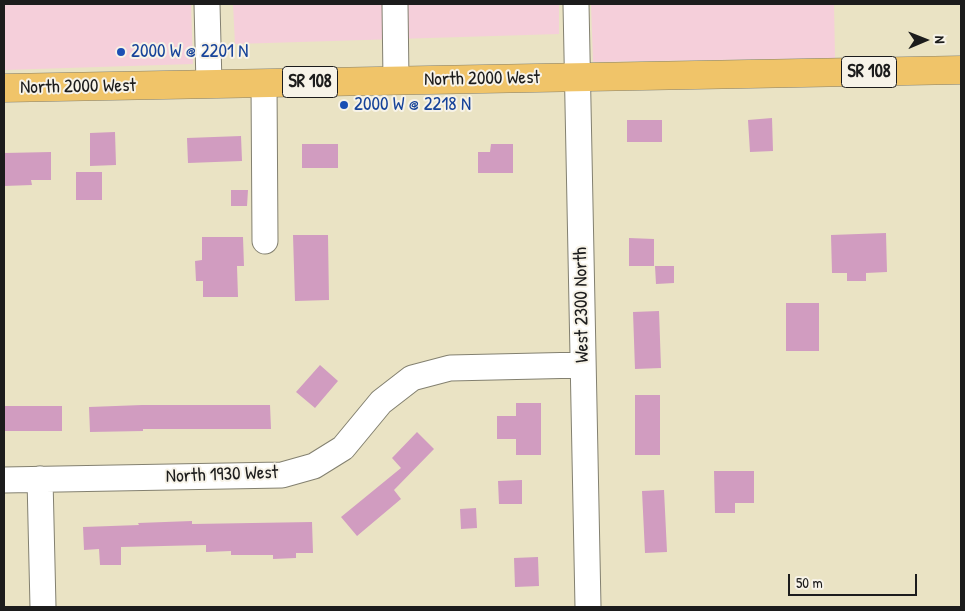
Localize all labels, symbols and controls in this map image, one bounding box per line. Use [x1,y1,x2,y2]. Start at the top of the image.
north arrow [900,15,950,65]
text: N [931,36,950,44]
place label: 2000 W @ 2201 N [131,41,248,63]
marker: 2000 W @ 2201 N [115,46,127,58]
road number: SR 108 [842,56,896,88]
road number: SR 108 [282,66,338,98]
street label: North 2000 West [424,67,540,91]
street label: North 2000 West [20,75,136,99]
place label: 2000 W @ 2218 N [354,94,471,116]
marker: 2000 W @ 2218 N [338,99,350,111]
street label: West 2300 North [570,247,594,363]
street label: North 1930 West [165,462,279,488]
scale bar [790,564,919,596]
text: 50 m [796,572,823,593]

